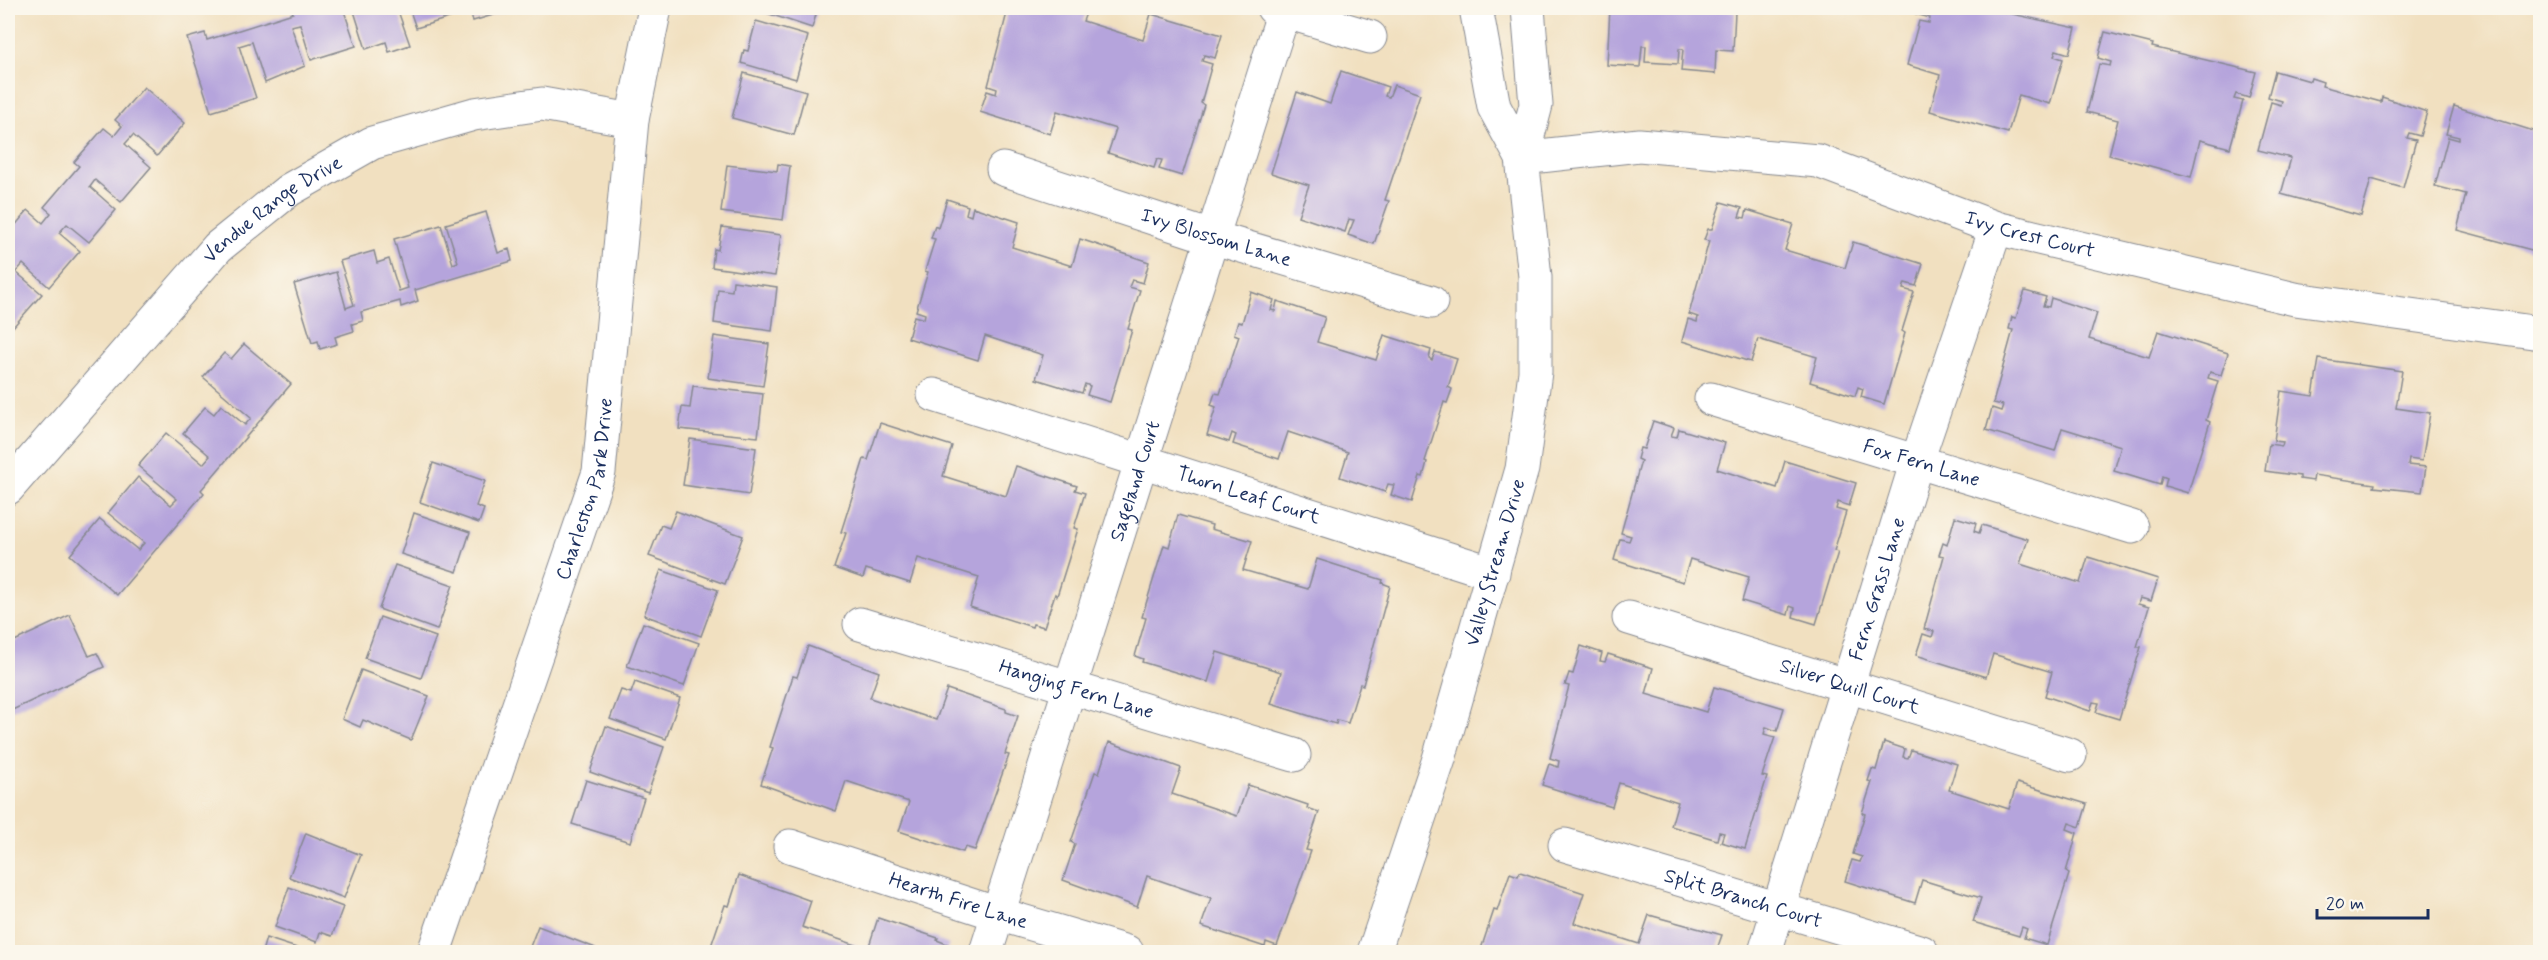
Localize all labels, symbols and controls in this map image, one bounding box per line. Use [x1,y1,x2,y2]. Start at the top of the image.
street label: Vendue Range Drive [196,149,347,269]
street label: Ivy Blossom Lane [1137,201,1295,274]
street label: Ivy Crest Court [1961,204,2097,264]
street label: Charleston Park Drive [549,397,619,584]
street label: Sageland Court [1103,417,1167,545]
street label: Fox Fern Lane [1860,433,1983,493]
street label: Thorn Leaf Court [1173,460,1324,531]
street label: Valley Stream Drive [1458,476,1532,649]
street label: Fern Grass Lane [1843,514,1912,664]
street label: Silver Quill Court [1776,652,1923,721]
street label: Hanging Fern Lane [996,653,1157,725]
street label: Split Branch Court [1661,862,1825,935]
street label: Hearth Fire Lane [885,866,1031,936]
scale bar [2317,882,2428,920]
text: 20 m [2326,892,2364,916]

